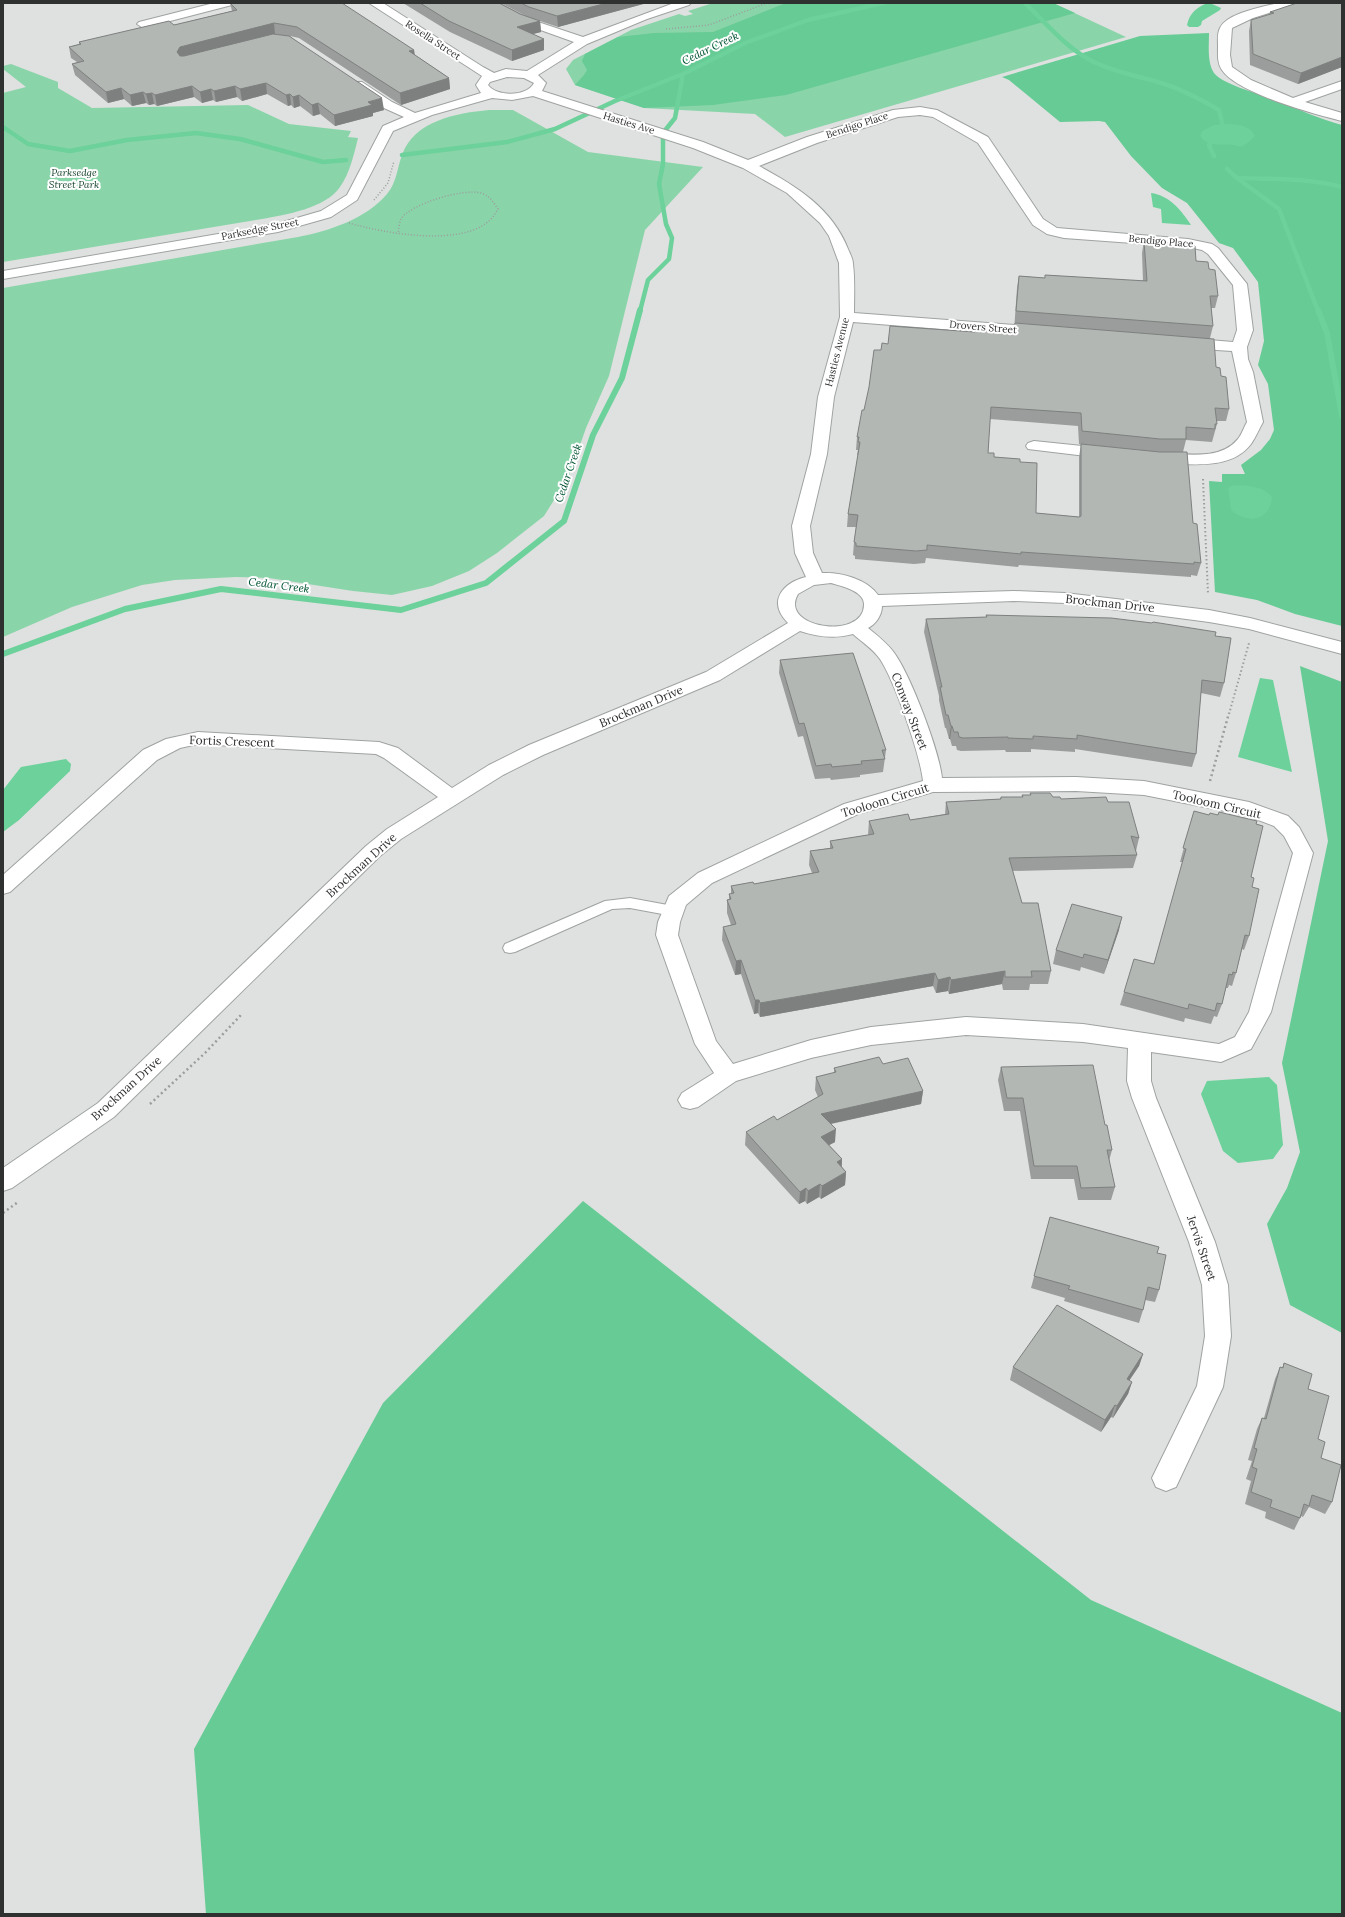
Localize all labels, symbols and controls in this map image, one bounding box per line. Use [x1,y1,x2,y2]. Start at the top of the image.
street label: Rosella Street [403,17,463,63]
water label: Cedar Creek [679,28,741,68]
street label: Hasties Ave [602,109,657,137]
street label: Bendigo Place [824,109,890,141]
park label: Parksedge Street Park [49,166,99,191]
street label: Parksedge Street [220,215,300,243]
street label: Bendigo Place [1128,232,1195,250]
street label: Hasties Avenue [822,316,852,388]
street label: Drovers Street [949,318,1017,336]
water label: Cedar Creek [551,441,585,504]
water label: Cedar Creek [248,574,311,596]
street label: Brockman Drive [1065,591,1156,615]
street label: Conway Street [888,670,932,752]
street label: Brockman Drive [597,681,686,730]
street label: Fortis Crescent [189,732,275,750]
street label: Tooloom Circuit [839,779,931,820]
street label: Tooloom Circuit [1171,786,1263,822]
street label: Brockman Drive [323,829,400,901]
street label: Brockman Drive [88,1052,165,1124]
street label: Jervis Street [1183,1212,1220,1283]

